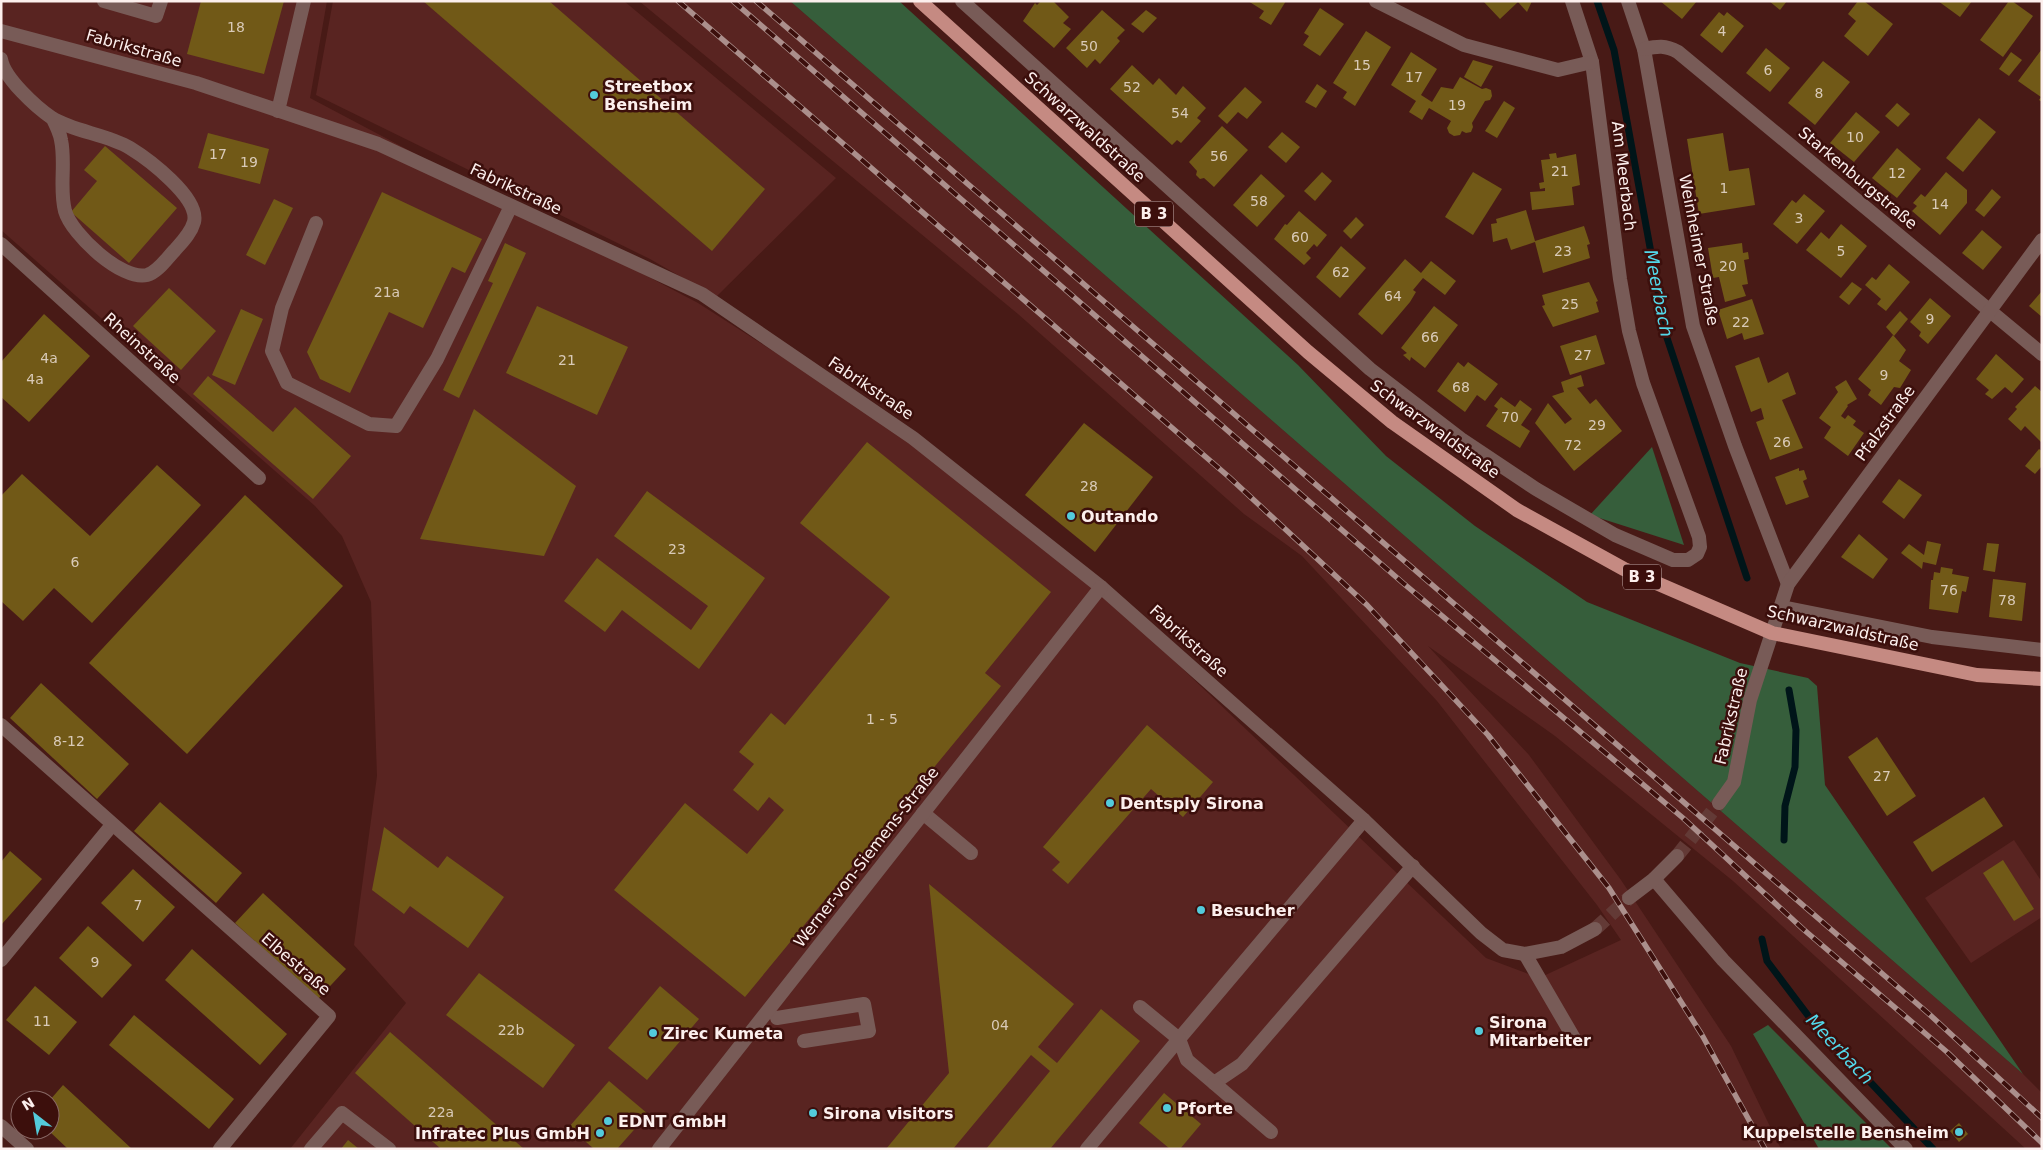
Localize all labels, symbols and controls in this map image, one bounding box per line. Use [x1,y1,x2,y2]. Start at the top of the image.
house number: 18 [227,19,245,35]
house number: 4 [1718,23,1727,39]
street label: Fabrikstraße [84,25,184,71]
house number: 50 [1080,38,1098,54]
house number: 15 [1353,57,1371,73]
house number: 6 [1764,62,1773,78]
street label: Schwarzwaldstraße [1021,68,1149,186]
house number: 17 [1405,69,1423,85]
place label: Streetbox Bensheim [604,77,694,114]
house number: 52 [1123,79,1141,95]
house number: 8 [1815,85,1823,101]
marker: Streetbox Bensheim [588,89,600,101]
house number: 19 [1448,97,1466,113]
house number: 54 [1171,105,1189,121]
street label: Am Meerbach [1608,120,1640,232]
street label: Starkenburgstraße [1795,123,1921,233]
house number: 10 [1846,129,1864,145]
house number: 17 [209,146,227,162]
house number: 56 [1210,148,1228,164]
house number: 19 [240,154,258,170]
street label: Fabrikstraße [467,159,565,219]
house number: 21 [1551,163,1569,179]
house number: 12 [1888,165,1906,181]
street label: Weinheimer Straße [1675,173,1723,327]
house number: 1 [1720,180,1728,196]
house number: 58 [1250,193,1268,209]
house number: 14 [1931,196,1949,212]
road number: B 3 [1135,202,1173,226]
house number: 3 [1795,210,1803,226]
house number: 60 [1291,229,1309,245]
house number: 23 [1554,243,1572,259]
house number: 5 [1837,243,1845,259]
water label: Meerbach [1640,247,1678,339]
house number: 20 [1719,258,1737,274]
house number: 62 [1332,264,1350,280]
house number: 21a [374,284,400,300]
house number: 64 [1384,288,1402,304]
house number: 25 [1561,296,1579,312]
street label: Rheinstraße [100,309,184,387]
house number: 9 [1926,311,1934,327]
house number: 22 [1732,314,1750,330]
house number: 66 [1421,329,1439,345]
house number: 27 [1574,347,1592,363]
house number: 4a [40,350,58,366]
house number: 21 [558,352,576,368]
street label: Fabrikstraße [825,352,917,424]
house number: 9 [1880,367,1888,383]
house number: 4a [26,371,44,387]
street label: Schwarzwaldstraße [1367,376,1503,482]
house number: 68 [1452,379,1470,395]
street label: Pfalzstraße [1851,381,1919,465]
house number: 70 [1501,409,1519,425]
house number: 29 [1588,417,1606,433]
house number: 26 [1773,434,1791,450]
house number: 72 [1564,437,1582,453]
house number: 28 [1080,478,1098,494]
place label: Outando [1081,507,1158,526]
marker: Outando [1065,510,1077,522]
house number: 23 [668,541,686,557]
house number: 6 [71,554,80,570]
road number: B 3 [1623,564,1661,590]
house number: 76 [1940,582,1958,598]
house number: 78 [1998,592,2016,608]
street label: Fabrikstraße [1146,601,1232,681]
street label: Schwarzwaldstraße [1765,601,1921,655]
street label: Fabrikstraße [1711,666,1751,766]
house number: 1 - 5 [866,711,898,727]
house number: 8-12 [53,733,85,749]
street label: Werner-von-Siemens-Straße [790,763,942,951]
house number: 27 [1873,768,1891,784]
place label: Dentsply Sirona [1120,794,1264,813]
marker: Dentsply Sirona [1104,797,1116,809]
house number: 7 [134,897,142,913]
place label: Besucher [1211,901,1295,920]
marker: Besucher [1195,904,1207,916]
street label: Elbestraße [258,929,334,999]
house number: 9 [91,954,99,970]
water label: Meerbach [1802,1009,1878,1089]
house number: 11 [33,1013,51,1029]
place label: Sirona Mitarbeiter [1489,1013,1591,1050]
house number: 04 [991,1017,1009,1033]
house number: 22b [498,1022,524,1038]
place label: Zirec Kumeta [663,1024,783,1043]
marker: Sirona Mitarbeiter [1473,1025,1485,1037]
marker: Zirec Kumeta [647,1027,659,1039]
north arrow [10,1090,60,1140]
text: N [19,1094,37,1114]
place label: Pforte [1177,1099,1233,1118]
marker: Pforte [1161,1102,1173,1114]
house number: 22a [428,1104,454,1120]
place label: Sirona visitors [823,1104,954,1123]
marker: Sirona visitors [807,1107,819,1119]
place label: EDNT GmbH [618,1112,727,1131]
marker: EDNT GmbH [602,1115,614,1127]
place label: Kuppelstelle Bensheim [1742,1123,1949,1142]
place label: Infratec Plus GmbH [415,1124,590,1143]
marker: Kuppelstelle Bensheim [1953,1126,1965,1138]
marker: Infratec Plus GmbH [594,1127,606,1139]

